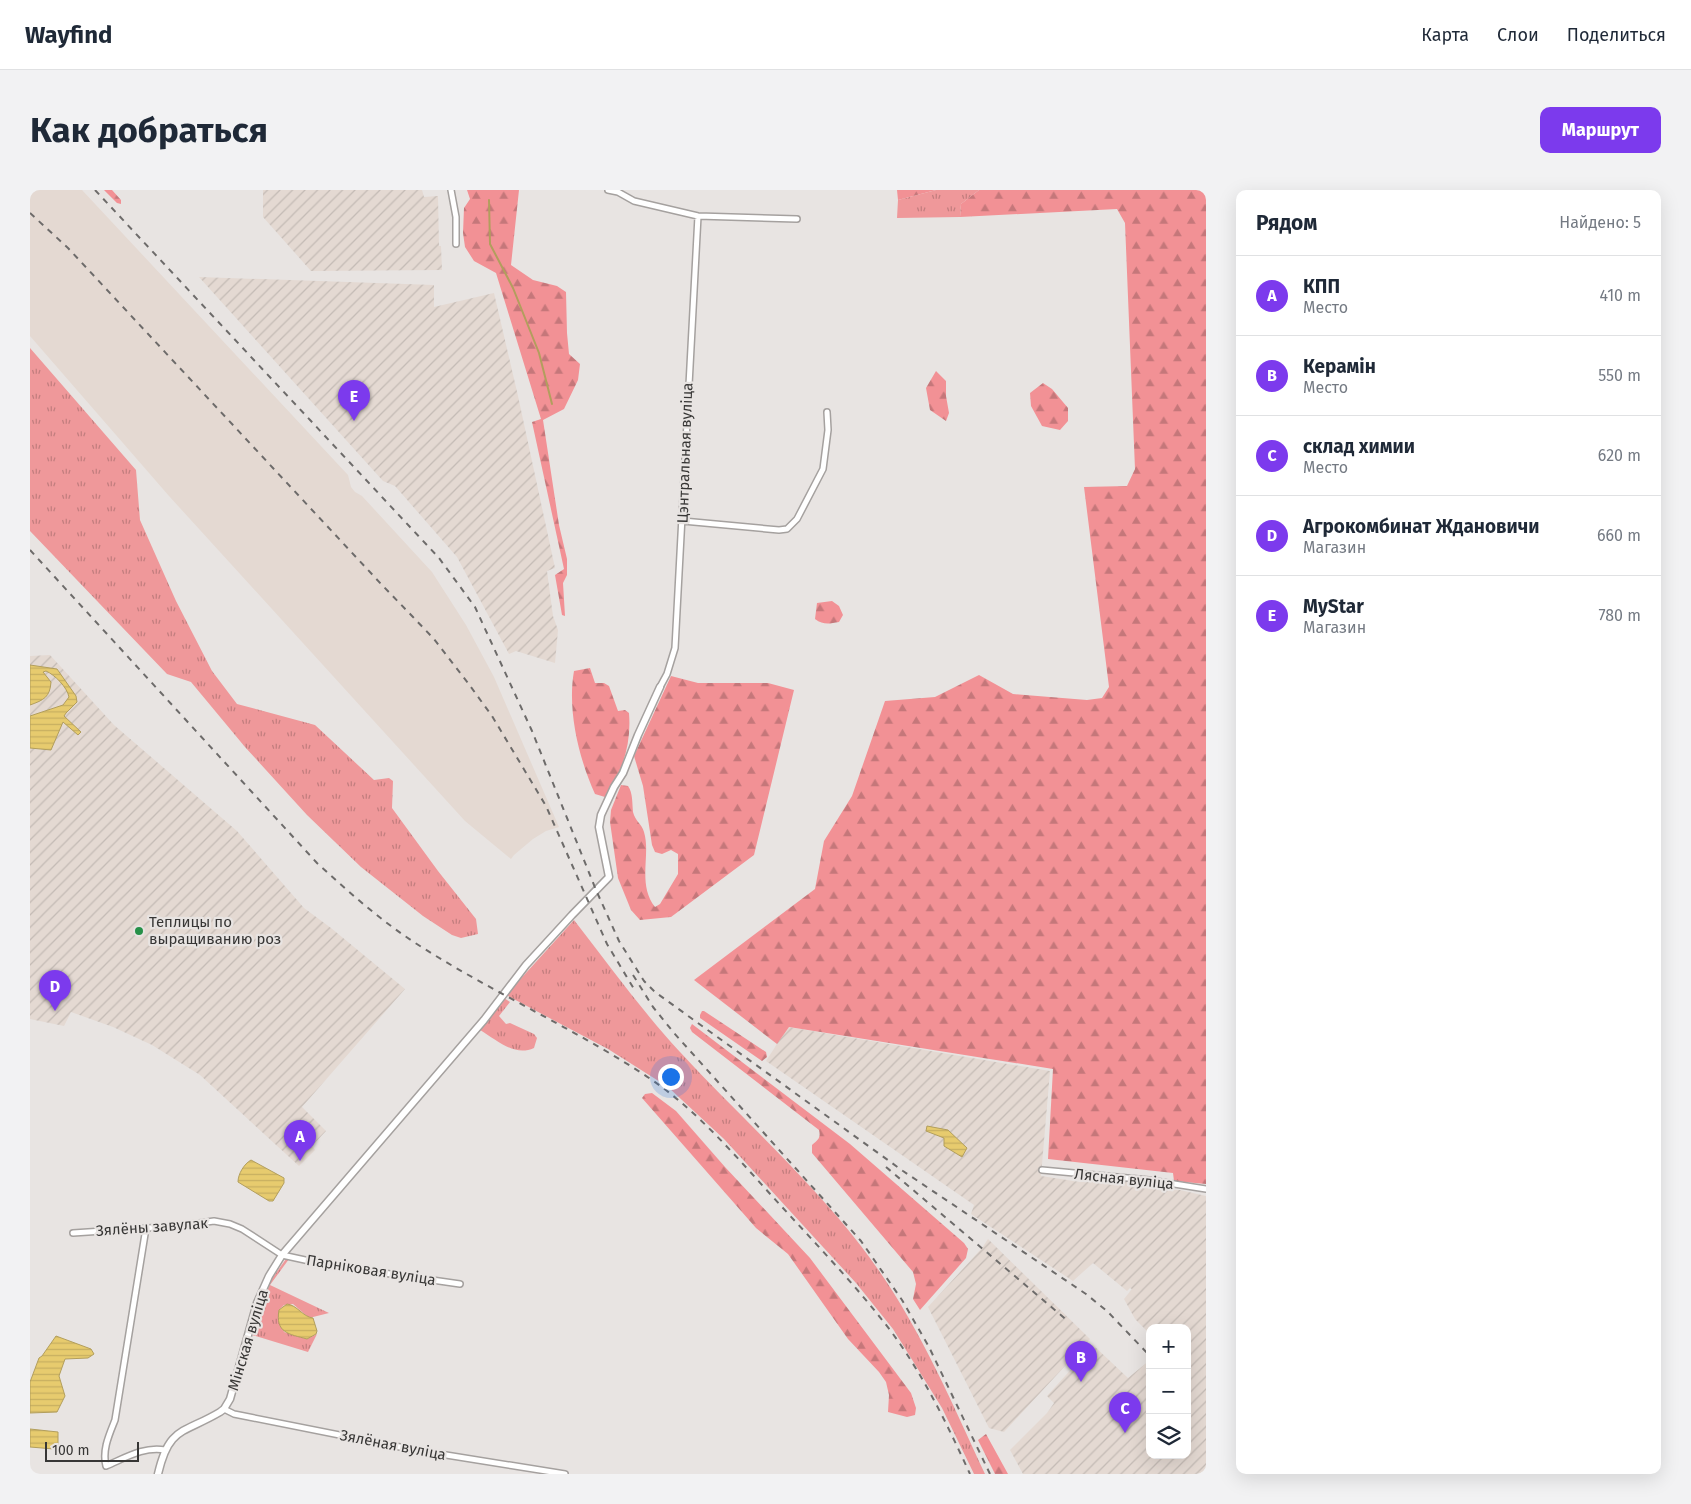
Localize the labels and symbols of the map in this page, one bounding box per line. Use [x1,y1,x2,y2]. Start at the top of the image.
pin: E [338,380,370,421]
street label: Цэнтральная вуліца [674,382,696,524]
place label: Теплицы по выращиванию роз [149,913,281,948]
marker: Теплицы по выращиванию роз [133,925,145,937]
pin: D [39,970,71,1011]
your location [658,1064,684,1090]
pin: A [284,1120,316,1161]
street label: Лясная вуліца [1073,1165,1175,1193]
street label: Зялёны завулак [95,1214,209,1240]
street label: Парніковая вуліца [305,1251,437,1289]
street label: Мінская вуліца [224,1287,272,1393]
pin: B [1065,1341,1097,1382]
pin: C [1109,1392,1141,1433]
street label: Зялёная вуліца [339,1426,447,1464]
scale bar [45,1439,139,1462]

